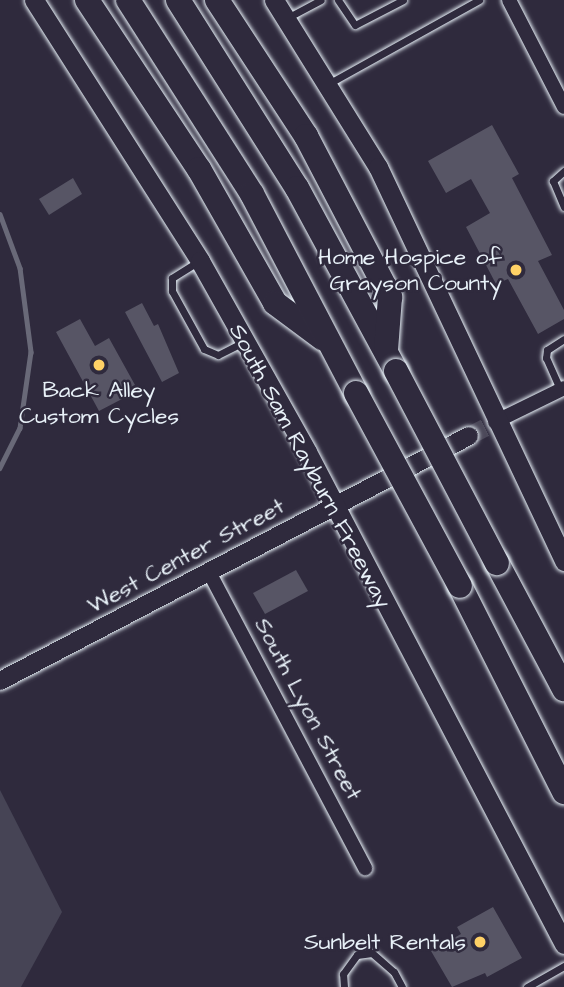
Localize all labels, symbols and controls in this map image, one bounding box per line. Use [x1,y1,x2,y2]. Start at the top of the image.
place label: Home Hospice of Grayson County [318,243,502,297]
marker: Home Hospice of Grayson County [508,262,524,278]
street label: South Sam Rayburn Freeway [223,319,397,613]
marker: Back Alley Custom Cycles [91,357,107,373]
place label: Back Alley Custom Cycles [19,376,179,430]
street label: West Center Street [83,492,289,620]
street label: South Lyon Street [248,613,368,805]
place label: Sunbelt Rentals [304,928,466,956]
marker: Sunbelt Rentals [472,934,488,950]

